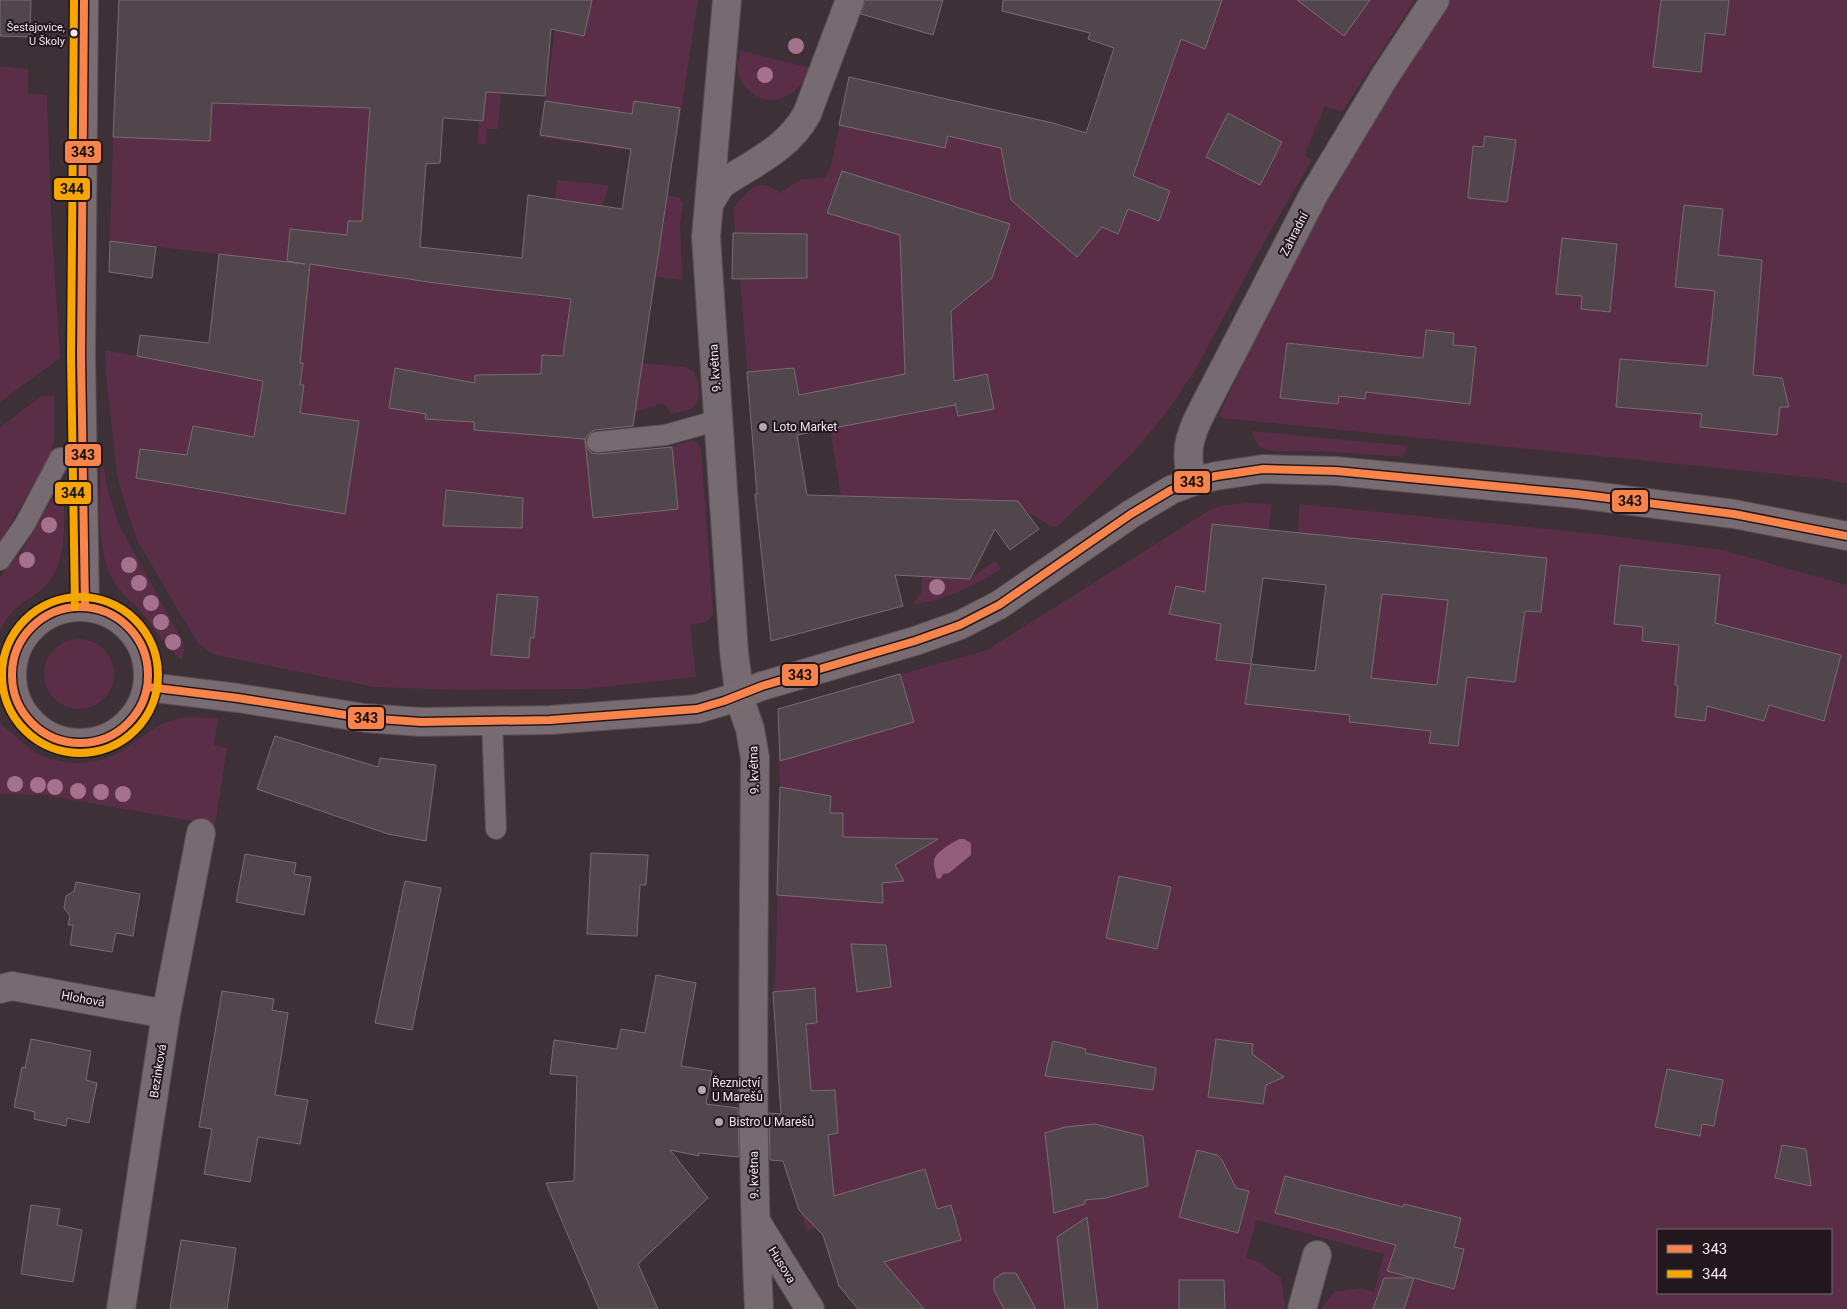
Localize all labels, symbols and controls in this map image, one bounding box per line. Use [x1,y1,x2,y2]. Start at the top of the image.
place label: Šestajovice, U Školy [7,21,66,48]
marker: Šestajovice, U Školy [69,28,79,38]
line badge: 343 [64,140,102,164]
text: 343 [71,144,95,160]
line badge: 344 [53,177,91,201]
text: 344 [60,181,84,197]
street label: Zahradní [1277,209,1311,258]
street label: 9. května [706,343,724,393]
place label: Loto Market [773,420,837,434]
marker: Loto Market [757,421,769,433]
line badge: 343 [64,443,102,467]
text: 343 [71,447,95,463]
line badge: 343 [1173,470,1211,494]
text: 343 [1180,474,1204,490]
line badge: 344 [54,481,92,505]
text: 344 [61,485,85,501]
line badge: 343 [1611,489,1649,513]
text: 343 [1618,493,1642,509]
line badge: 343 [781,663,819,687]
text: 343 [788,667,812,683]
line badge: 343 [347,706,385,730]
text: 343 [354,710,378,726]
street label: 9. května [746,746,762,794]
street label: Hlohová [60,988,106,1010]
street label: Bezinková [147,1043,169,1099]
place label: Řeznictví U Marešů [712,1075,763,1104]
marker: Řeznictví U Marešů [696,1084,708,1096]
place label: Bistro U Marešů [729,1115,814,1129]
marker: Bistro U Marešů [713,1116,725,1128]
street label: 9. května [747,1151,761,1199]
legend [1657,1229,1832,1294]
text: 343 [1702,1240,1727,1258]
street label: Husova [765,1244,799,1286]
text: 344 [1702,1265,1728,1283]

